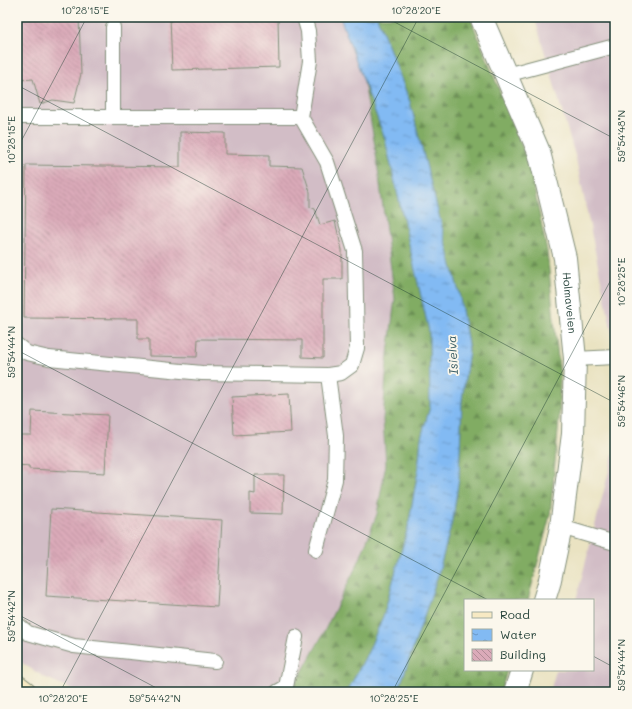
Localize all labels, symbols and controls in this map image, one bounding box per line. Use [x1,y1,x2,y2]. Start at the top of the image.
text: 10°28'15"E [61,3,109,17]
text: 10°28'20"E [391,3,441,17]
text: 59°54'48"N [614,110,628,162]
text: 10°28'15"E [4,116,18,164]
text: 10°28'25"E [614,257,628,306]
street label: Holmaveien [559,271,580,334]
text: 59°54'44"N [4,326,18,378]
water label: Isielva [443,335,461,375]
text: 59°54'46"N [614,375,628,427]
text: 59°54'42"N [4,590,18,642]
legend [464,599,594,671]
text: Road [500,606,530,622]
text: Water [500,626,537,642]
text: 59°54'44"N [614,639,628,691]
text: Building [500,646,546,662]
text: 10°28'20"E [38,691,88,705]
text: 59°54'42"N [129,691,181,705]
text: 10°28'25"E [370,691,419,705]

